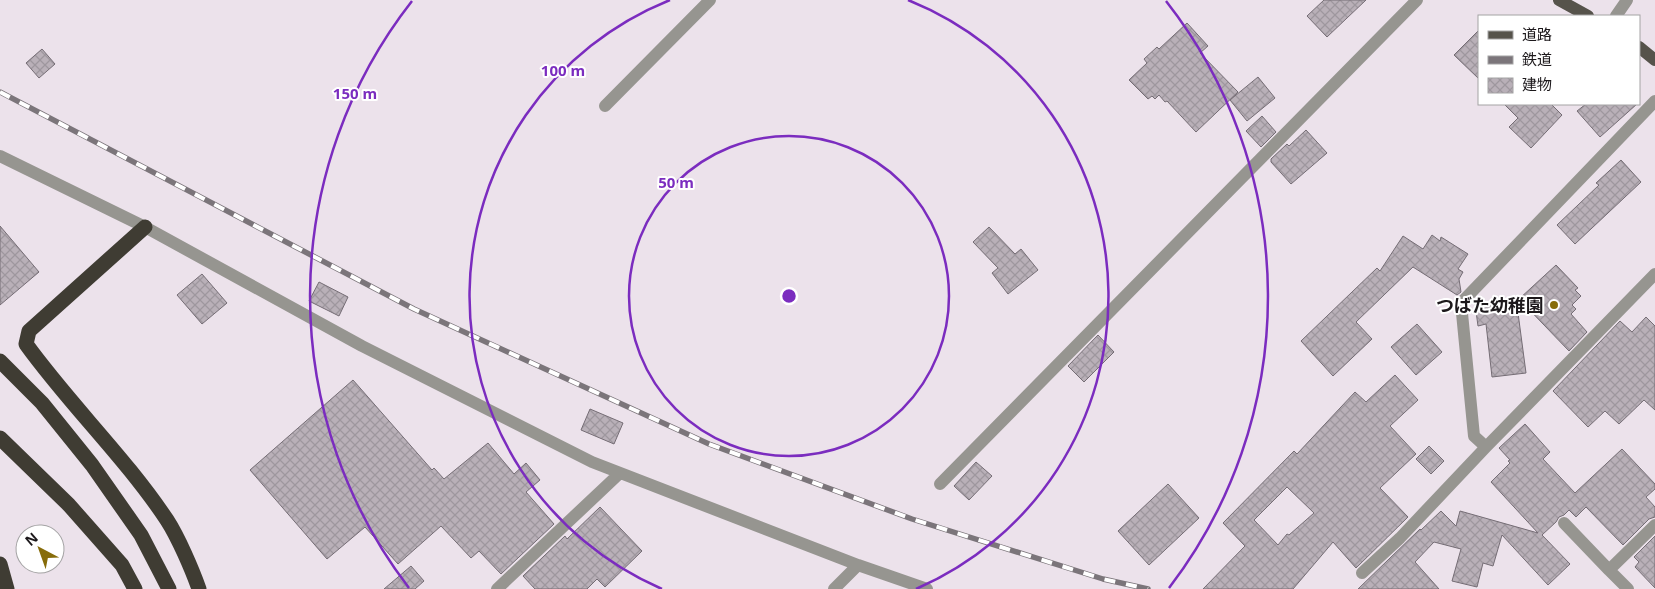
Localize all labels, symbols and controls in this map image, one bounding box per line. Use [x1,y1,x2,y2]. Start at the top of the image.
legend [1478,15,1640,105]
text: 道路 [1522,24,1552,44]
text: 鉄道 [1522,49,1552,69]
text: 100 m [541,60,585,80]
text: 建物 [1522,74,1552,94]
text: 150 m [333,83,377,103]
text: 50 m [658,172,694,192]
centre of rings [780,287,798,305]
place label: つばた幼稚園 [1436,293,1544,317]
marker: つばた幼稚園 [1548,299,1560,311]
north arrow [15,524,65,574]
text: N [21,528,42,550]

